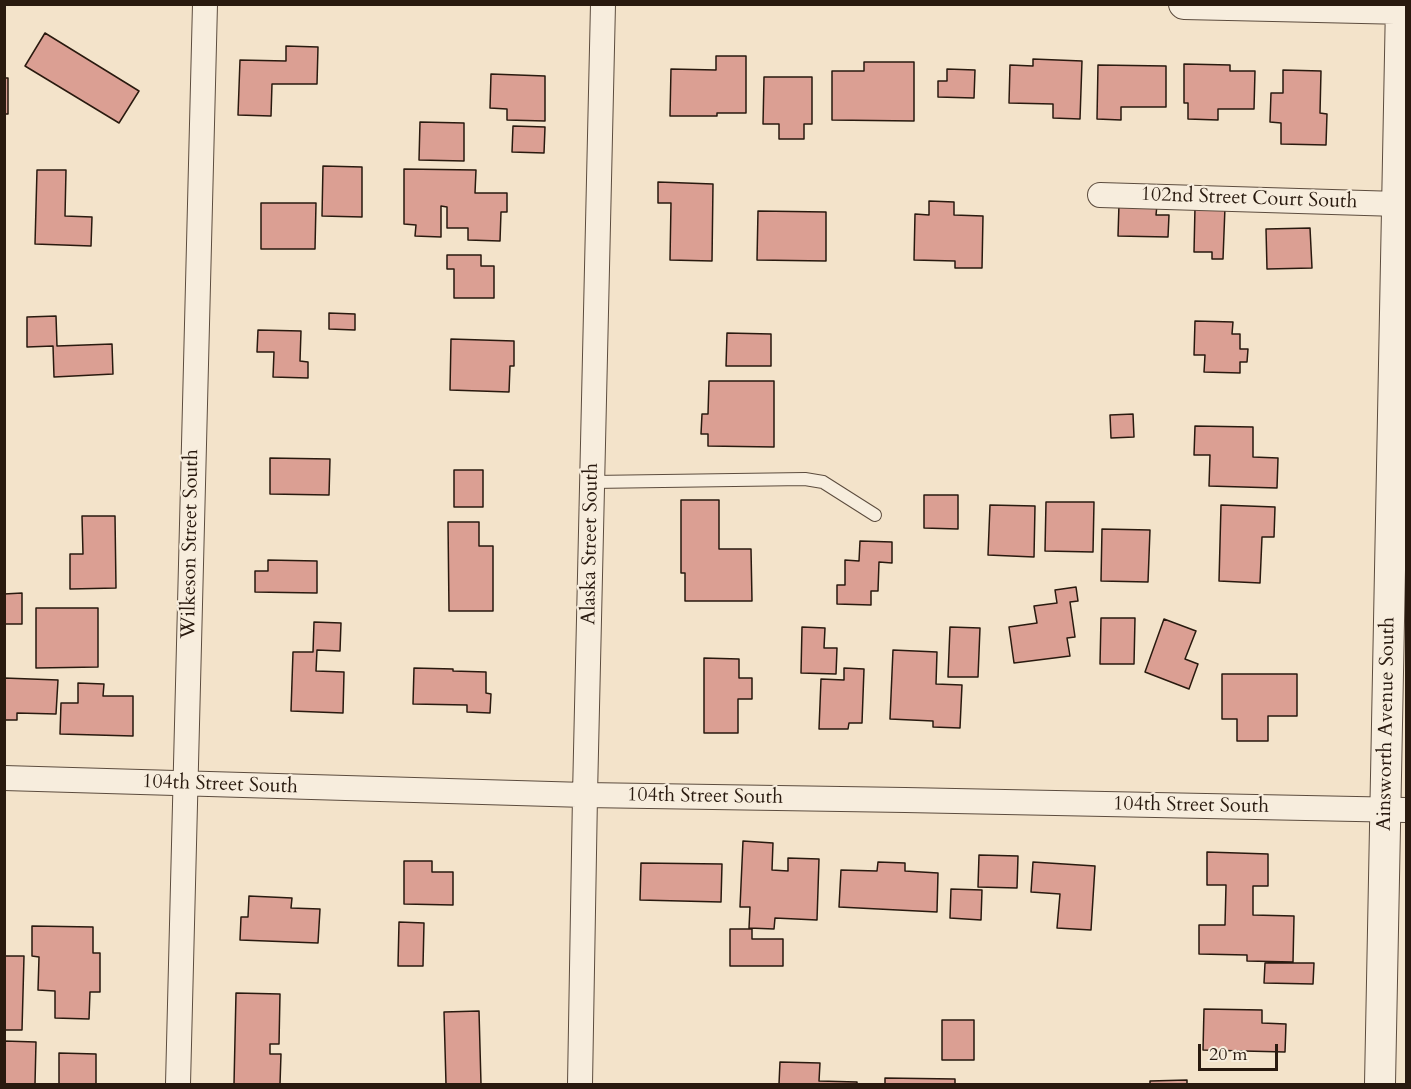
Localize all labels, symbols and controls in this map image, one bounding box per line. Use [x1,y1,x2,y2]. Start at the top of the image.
street label: 102nd Street Court South [1140,183,1358,215]
street label: Wilkeson Street South [177,449,205,639]
street label: Alaska Street South [578,463,604,625]
street label: Ainsworth Avenue South [1373,617,1401,831]
street label: 104th Street South [142,770,298,800]
street label: 104th Street South [627,784,783,810]
street label: 104th Street South [1113,793,1269,819]
scale bar [1201,1032,1280,1070]
text: 20 m [1209,1042,1248,1067]

